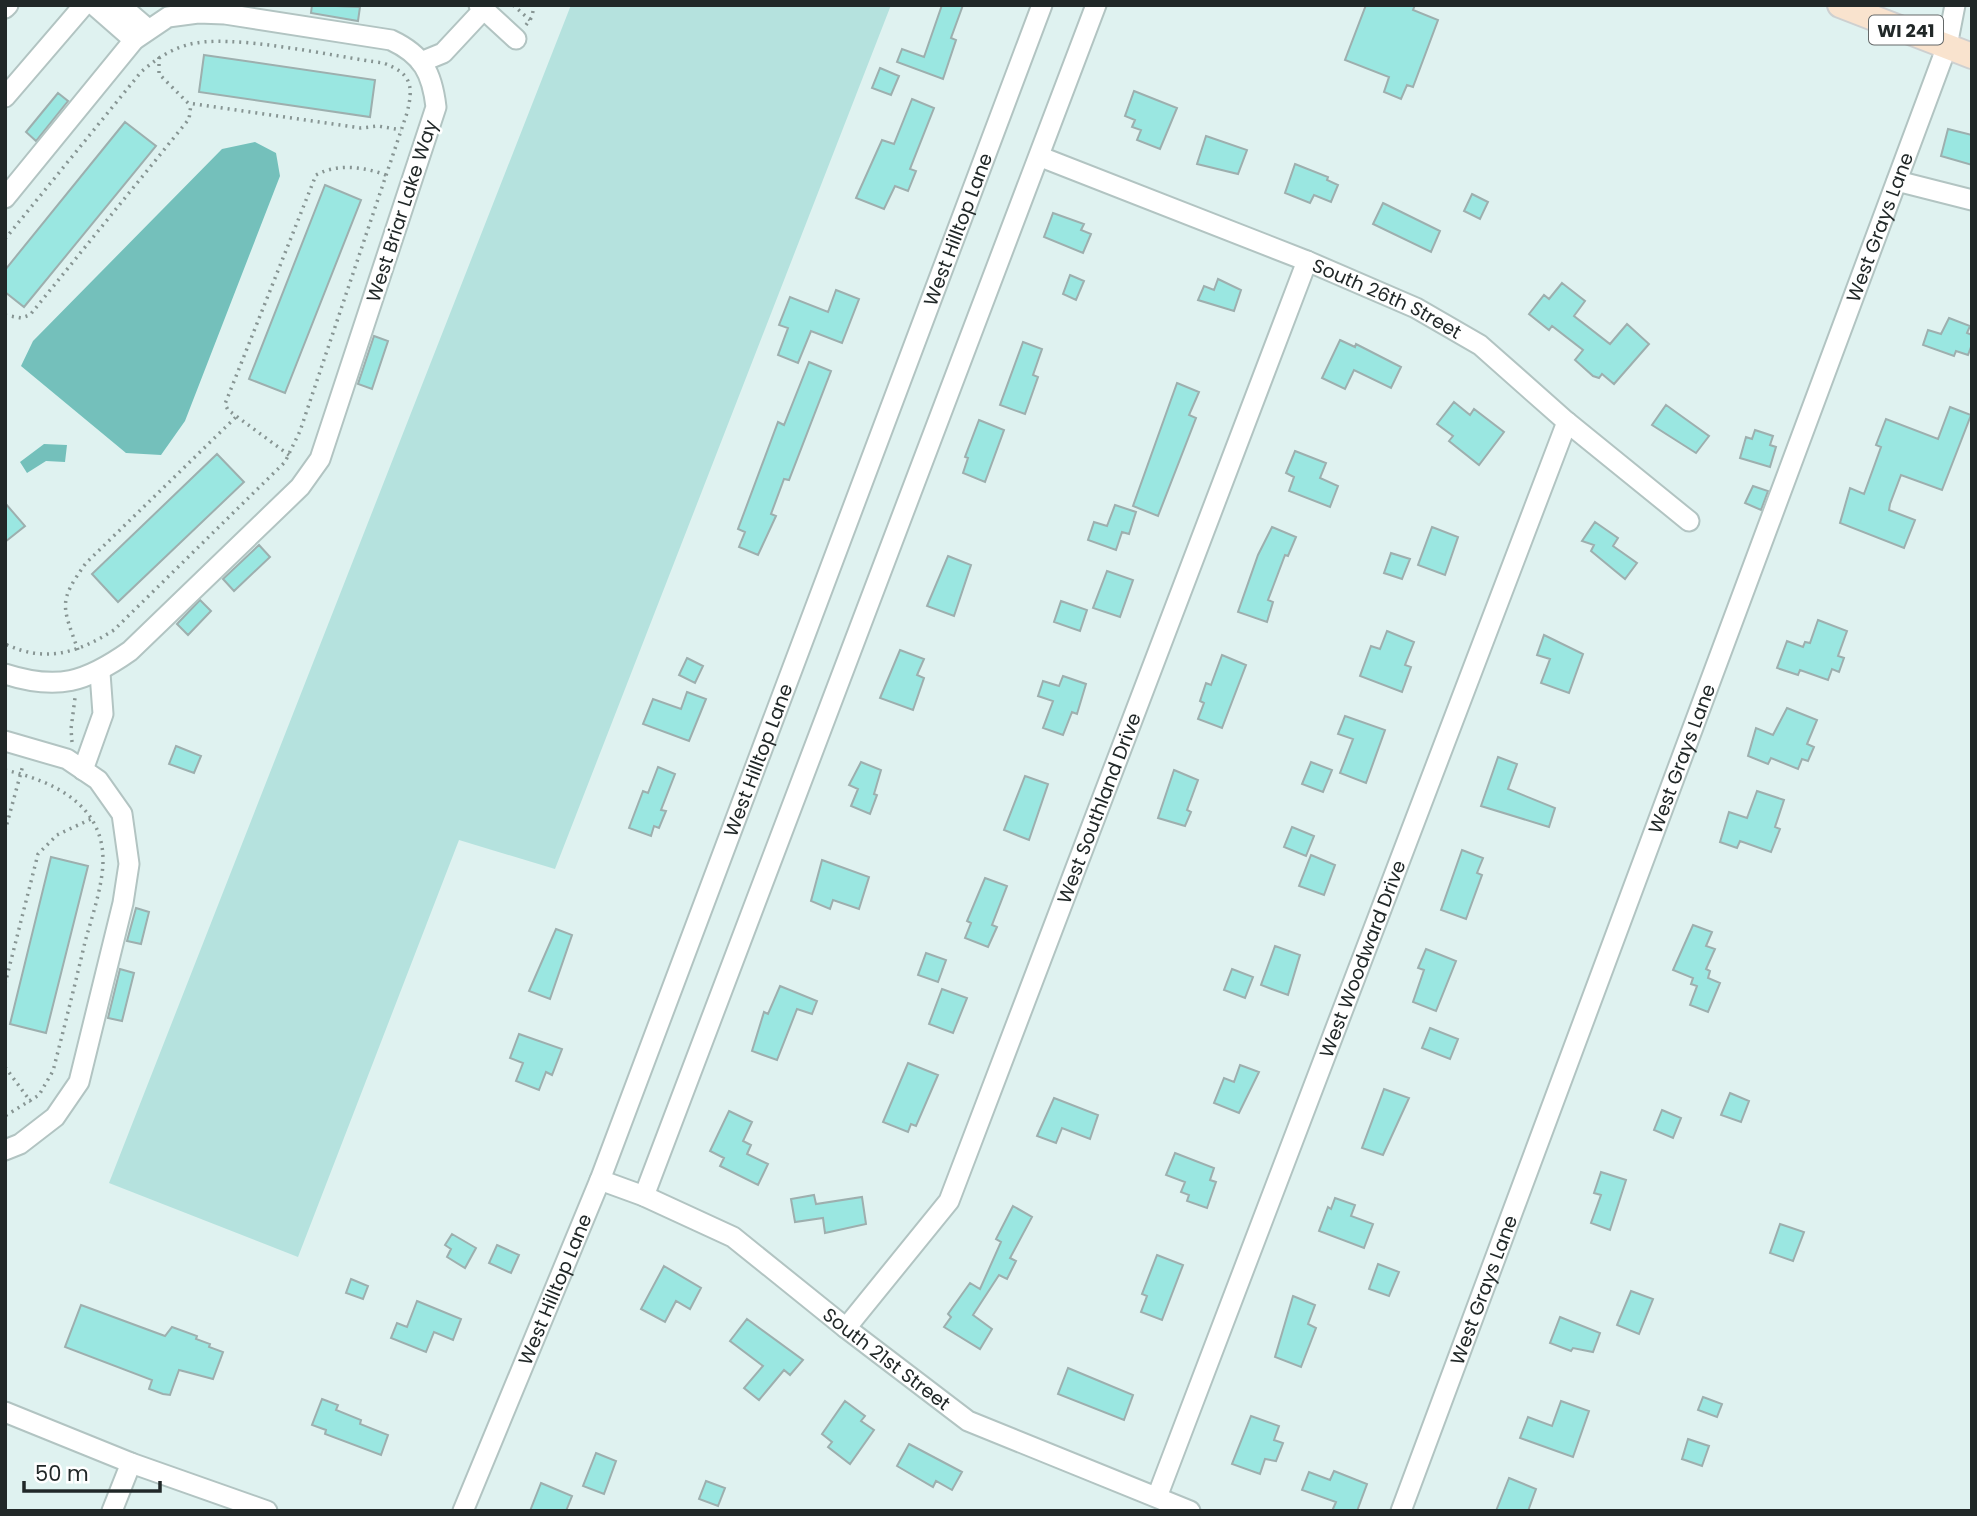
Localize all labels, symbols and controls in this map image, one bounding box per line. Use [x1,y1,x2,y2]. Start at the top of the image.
road number: WI 241 [1869,15,1943,44]
street label: West Briar Lake Way [360,116,444,306]
street label: West Hilltop Lane [917,149,999,310]
street label: West Grays Lane [1839,149,1920,306]
street label: South 26th Street [1308,251,1467,345]
street label: West Hilltop Lane [717,680,799,840]
street label: West Grays Lane [1641,680,1722,837]
street label: West Southland Drive [1050,709,1147,907]
street label: West Woodward Drive [1312,856,1412,1061]
street label: West Hilltop Lane [511,1209,598,1369]
street label: West Grays Lane [1443,1211,1524,1368]
street label: South 21st Street [817,1301,956,1417]
scale bar [24,1450,161,1494]
text: 50 m [35,1459,89,1488]

